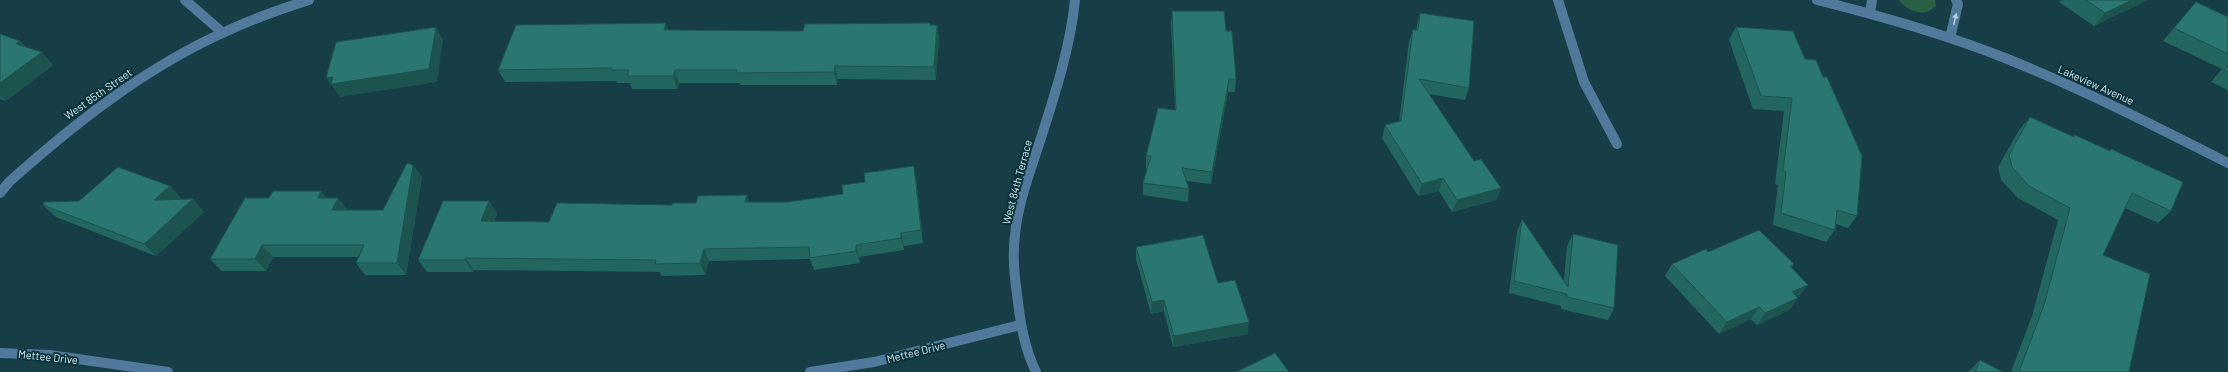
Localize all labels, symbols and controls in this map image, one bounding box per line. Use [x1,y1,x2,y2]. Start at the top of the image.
one-way arrow [1952,12,1958,25]
street label: Lakeview Avenue [2056,62,2136,107]
street label: West 85th Street [61,65,134,122]
street label: West 84th Terrace [999,138,1034,225]
street label: Mettee Drive [885,338,947,365]
street label: Mettee Drive [18,347,79,366]

